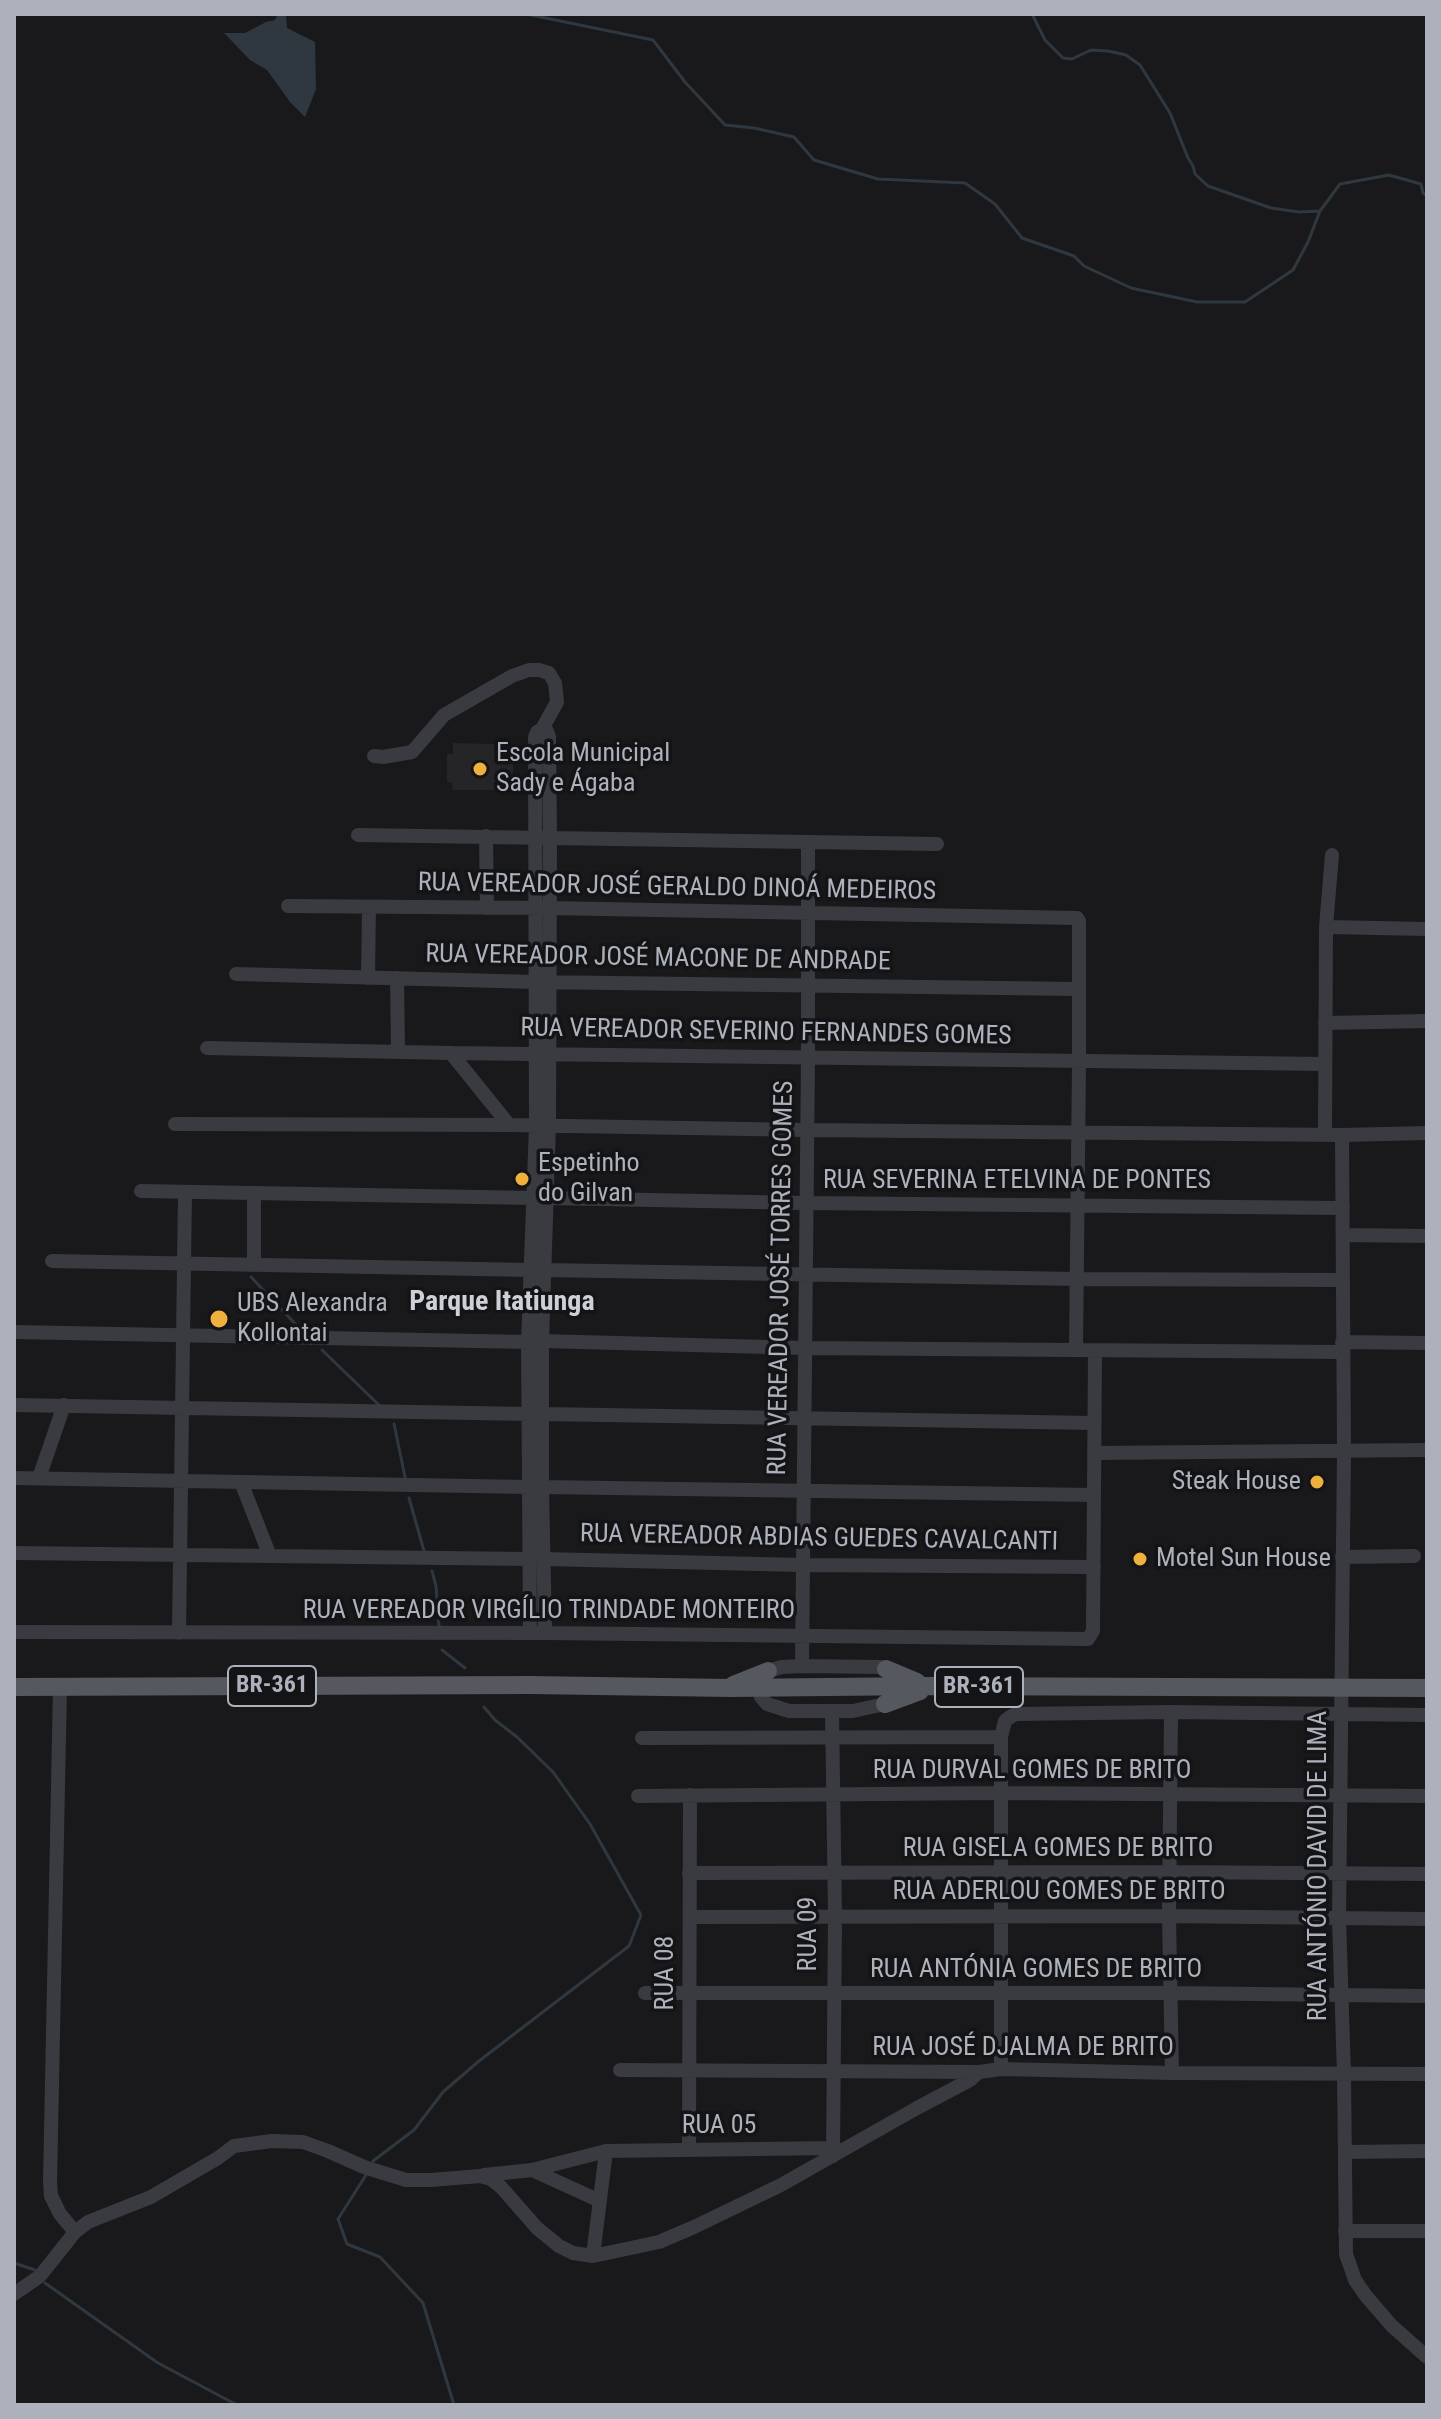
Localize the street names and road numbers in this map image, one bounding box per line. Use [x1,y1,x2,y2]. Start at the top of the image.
street label: RUA VEREADOR JOSÉ GERALDO DINOÁ MEDEIROS [418,868,936,908]
street label: RUA VEREADOR JOSÉ MACONE DE ANDRADE [425,939,891,979]
street label: RUA VEREADOR SEVERINO FERNANDES GOMES [520,1013,1012,1053]
street label: RUA VEREADOR JOSÉ TORRES GOMES [763,1080,801,1476]
street label: RUA SEVERINA ETELVINA DE PONTES [823,1165,1211,1197]
street label: RUA VEREADOR ABDIAS GUEDES CAVALCANTI [580,1519,1058,1559]
street label: RUA VEREADOR VIRGÍLIO TRINDADE MONTEIRO [303,1595,795,1627]
road number: BR-361 [228,1666,316,1706]
road number: BR-361 [935,1667,1023,1707]
street label: RUA ANTÓNIO DAVID DE LIMA [1303,1711,1335,2021]
street label: RUA DURVAL GOMES DE BRITO [873,1755,1191,1787]
street label: RUA GISELA GOMES DE BRITO [903,1833,1213,1865]
street label: RUA ADERLOU GOMES DE BRITO [892,1876,1226,1908]
street label: RUA 09 [793,1897,825,1971]
street label: RUA 08 [650,1936,682,2010]
street label: RUA ANTÓNIA GOMES DE BRITO [870,1954,1202,1986]
street label: RUA JOSÉ DJALMA DE BRITO [872,2032,1174,2064]
street label: RUA 05 [682,2110,756,2142]

